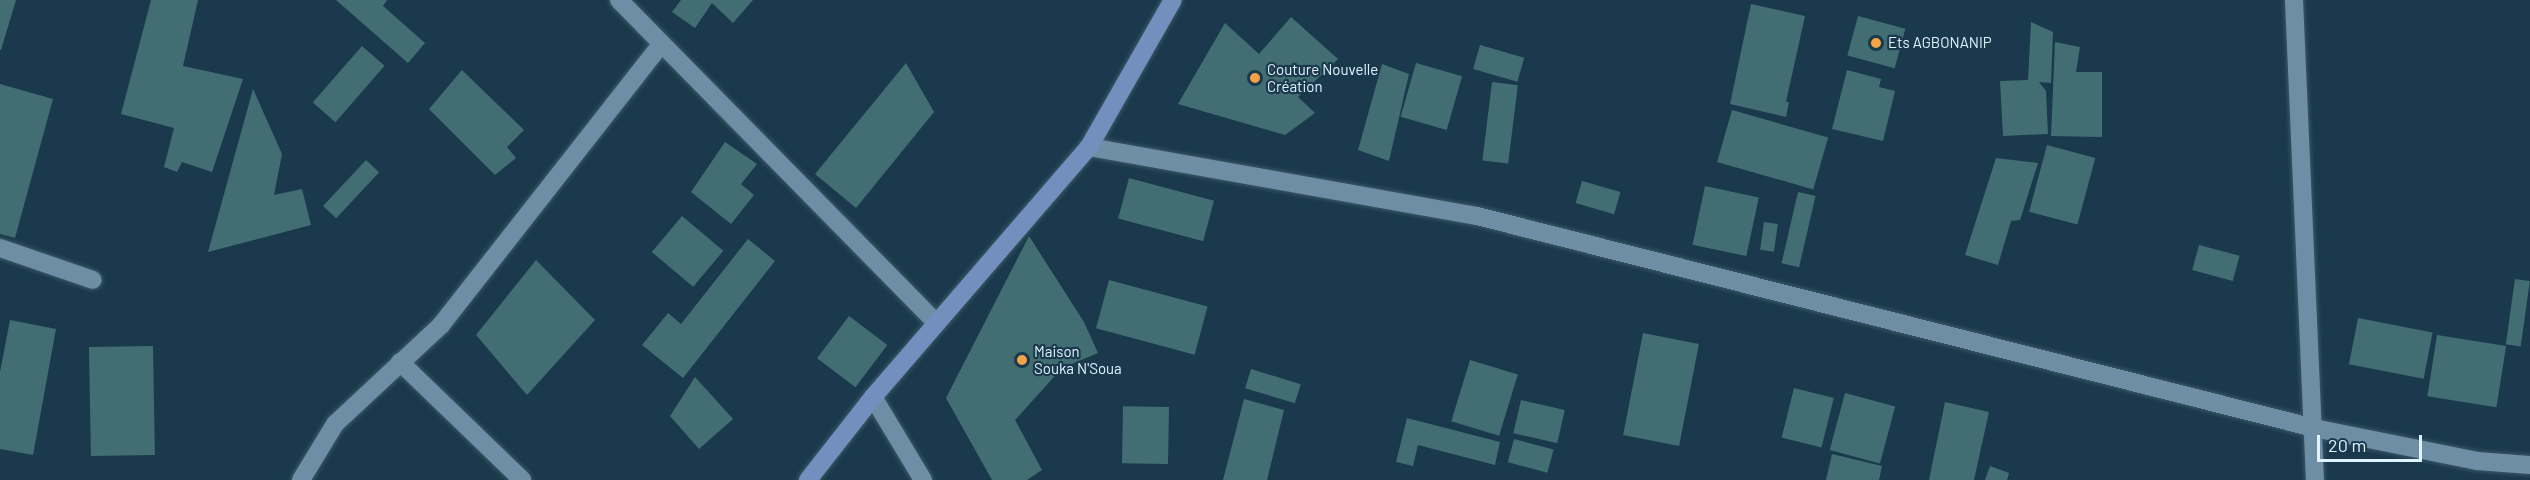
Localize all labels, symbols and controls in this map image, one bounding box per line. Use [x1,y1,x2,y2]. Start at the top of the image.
place label: Ets AGBONANIP [1888,34,1992,52]
marker: Ets AGBONANIP [1869,36,1883,50]
place label: Couture Nouvelle Création [1267,60,1378,95]
marker: Couture Nouvelle Création [1248,71,1262,85]
place label: Maison Souka N'Soua [1034,342,1122,377]
marker: Maison Souka N'Soua [1015,353,1029,367]
scale bar [2320,423,2425,461]
text: 20 m [2328,434,2366,456]

